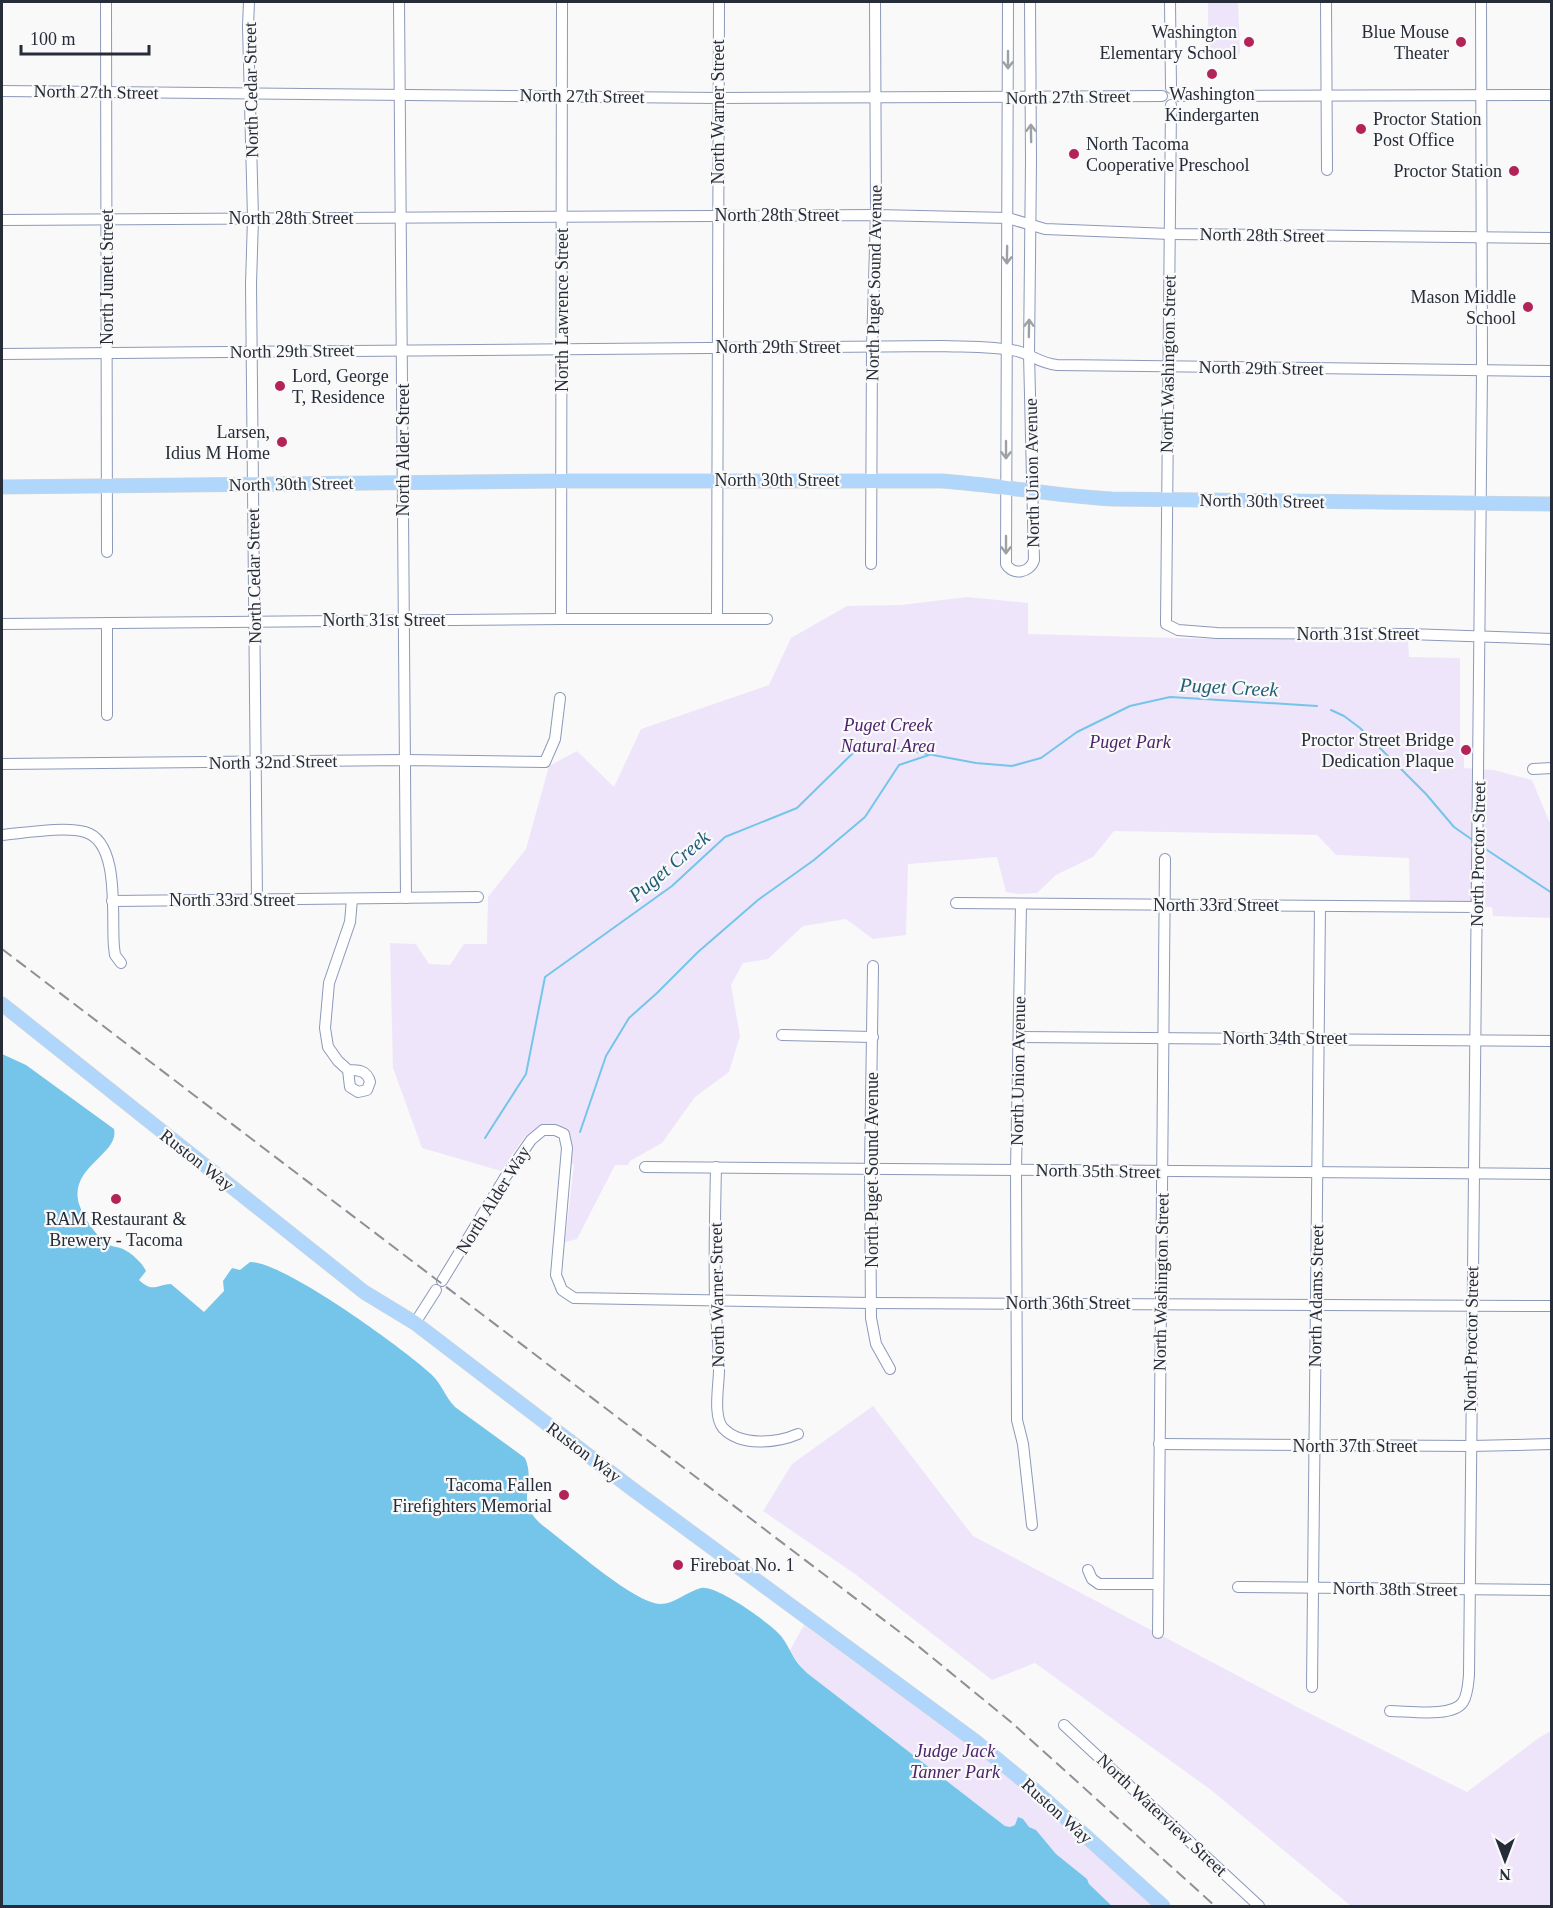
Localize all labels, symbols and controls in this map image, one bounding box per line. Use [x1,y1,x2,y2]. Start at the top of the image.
scale bar [21,18,148,56]
street label: North Cedar Street [240,22,262,158]
place label: Washington Elementary School [1100,22,1237,63]
place label: Blue Mouse Theater [1362,22,1449,63]
text: 100 m [30,29,76,49]
marker: Washington Elementary School [1242,35,1256,49]
marker: Blue Mouse Theater [1454,35,1468,49]
street label: North Warner Street [708,39,728,185]
one-way arrow [1002,49,1014,69]
marker: Washington Kindergarten [1205,67,1219,81]
street label: North 27th Street [33,81,159,103]
place label: Washington Kindergarten [1165,84,1259,125]
street label: North 27th Street [519,85,645,107]
street label: North 27th Street [1005,86,1131,108]
place label: Proctor Station Post Office [1373,109,1482,150]
marker: Proctor Station Post Office [1354,122,1368,136]
one-way arrow [1025,123,1037,143]
place label: North Tacoma Cooperative Preschool [1086,134,1249,175]
marker: North Tacoma Cooperative Preschool [1067,147,1081,161]
place label: Proctor Station [1394,161,1502,181]
marker: Proctor Station [1507,164,1521,178]
street label: North Puget Sound Avenue [862,185,886,381]
street label: North 28th Street [715,205,839,225]
street label: North 28th Street [229,208,353,228]
street label: North Junett Street [97,209,117,345]
street label: North 28th Street [1199,224,1325,246]
street label: North Lawrence Street [552,228,572,392]
one-way arrow [1001,244,1013,264]
street label: North Washington Street [1156,275,1180,453]
place label: Mason Middle School [1411,287,1516,328]
marker: Mason Middle School [1521,300,1535,314]
one-way arrow [1023,318,1035,338]
street label: North 29th Street [716,337,840,357]
street label: North 29th Street [229,340,355,362]
street label: North 29th Street [1198,357,1324,379]
place label: Lord, George T, Residence [292,366,389,407]
marker: Lord, George T, Residence [273,379,287,393]
street label: North Alder Street [393,384,413,516]
street label: North Union Avenue [1021,398,1043,548]
place label: Larsen, Idius M Home [165,422,270,463]
marker: Larsen, Idius M Home [275,435,289,449]
one-way arrow [1000,439,1012,459]
street label: North 30th Street [715,470,839,490]
street label: North 30th Street [228,473,354,495]
street label: North 30th Street [1199,490,1325,512]
street label: North Cedar Street [243,508,265,644]
one-way arrow [1000,535,1012,555]
street label: North 31st Street [323,610,446,630]
street label: North 31st Street [1297,624,1420,644]
water label: Puget Creek [1178,673,1280,702]
park label: Puget Creek Natural Area [840,715,935,756]
place label: Proctor Street Bridge Dedication Plaque [1301,730,1454,771]
park label: Puget Park [1088,732,1172,752]
marker: Proctor Street Bridge Dedication Plaque [1459,743,1473,757]
street label: North 32nd Street [208,751,338,773]
street label: North Proctor Street [1467,781,1489,927]
water label: Puget Creek [623,825,715,908]
street label: North 33rd Street [169,890,295,910]
street label: North 33rd Street [1153,895,1279,915]
street label: North Union Avenue [1007,996,1029,1146]
street label: North 34th Street [1223,1028,1347,1048]
street label: North Puget Sound Avenue [862,1072,882,1268]
street label: Ruston Way [156,1125,238,1195]
street label: North Alder Way [452,1142,534,1258]
street label: North 35th Street [1035,1160,1161,1182]
marker: RAM Restaurant & Brewery - Tacoma [109,1192,123,1206]
street label: North Washington Street [1149,1193,1173,1371]
place label: RAM Restaurant & Brewery - Tacoma [46,1209,187,1250]
street label: North Warner Street [706,1222,728,1368]
street label: North Adams Street [1305,1224,1327,1368]
street label: North Proctor Street [1460,1266,1482,1412]
street label: North 36th Street [1006,1293,1130,1313]
street label: Ruston Way [543,1418,625,1486]
street label: North 37th Street [1293,1436,1417,1456]
place label: Tacoma Fallen Firefighters Memorial [393,1475,552,1516]
marker: Tacoma Fallen Firefighters Memorial [557,1488,571,1502]
place label: Fireboat No. 1 [690,1555,794,1575]
marker: Fireboat No. 1 [671,1558,685,1572]
street label: North 38th Street [1332,1578,1458,1600]
park label: Judge Jack Tanner Park [910,1741,1001,1782]
street label: North Waterview Street [1093,1750,1231,1880]
street label: Ruston Way [1018,1774,1096,1848]
north arrow [1475,1830,1535,1890]
text: N [1499,1866,1511,1883]

